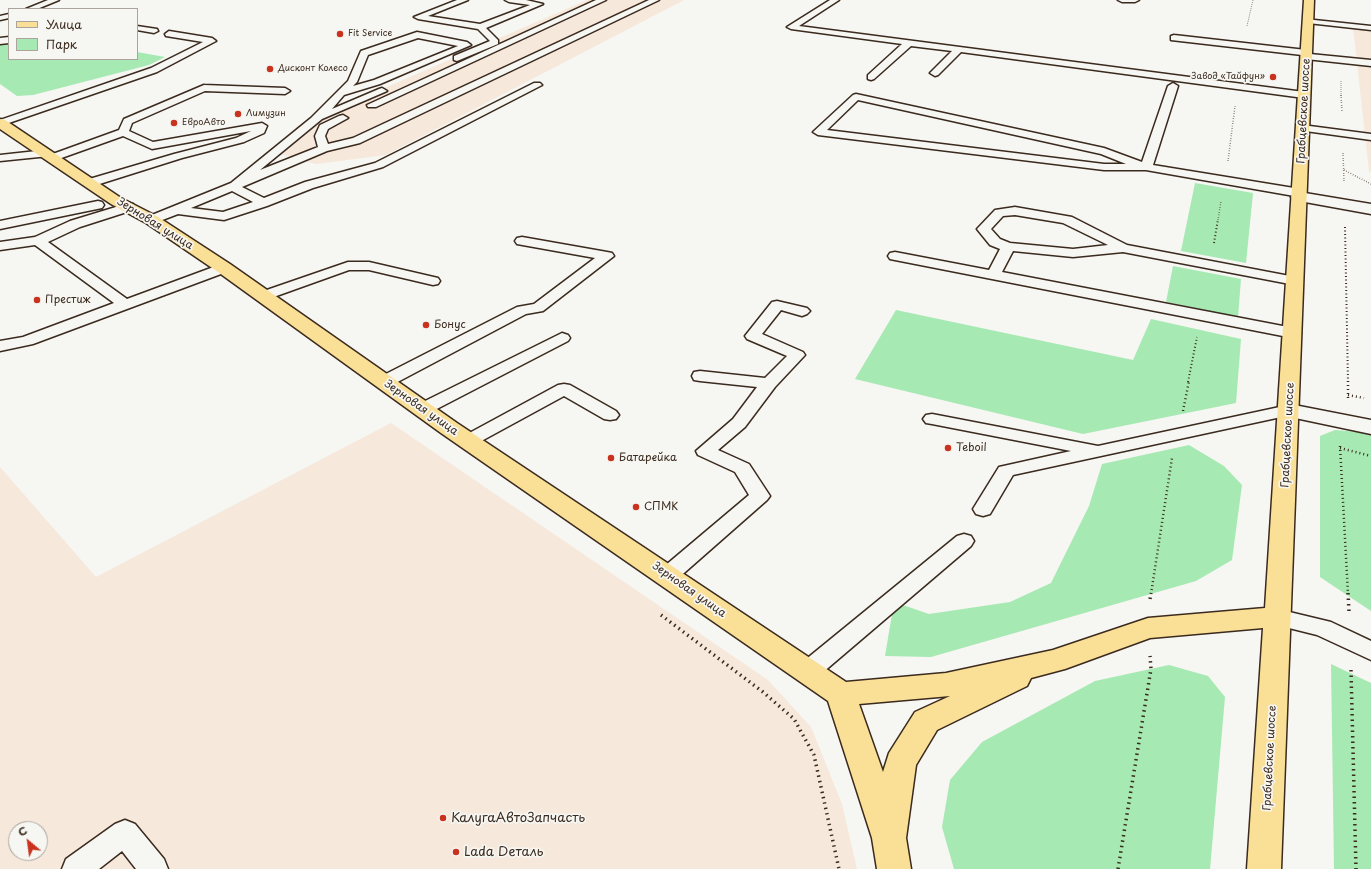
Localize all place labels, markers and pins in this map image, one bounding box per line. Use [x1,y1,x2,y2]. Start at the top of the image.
marker: Fit Service [335,29,345,39]
place label: Fit Service [348,29,392,39]
marker: Дисконт Колесо [265,64,275,74]
place label: Дисконт Колесо [278,64,348,74]
place label: Завод «Тайфун» [1191,72,1265,82]
marker: Завод «Тайфун» [1268,72,1278,82]
marker: Лимузин [233,109,243,119]
place label: Лимузин [246,109,286,119]
marker: ЕвроАвто [169,118,179,128]
place label: ЕвроАвто [182,118,225,128]
place label: Престиж [45,293,91,307]
marker: Престиж [32,295,42,305]
place label: Бонус [434,318,466,332]
marker: Бонус [421,320,431,330]
place label: Teboil [956,441,987,455]
marker: Teboil [943,443,953,453]
place label: Батарейка [619,451,677,465]
marker: Батарейка [606,453,616,463]
place label: СПМК [644,500,678,514]
marker: СПМК [631,502,641,512]
place label: КалугаАвтоЗапчасть [451,810,585,826]
marker: КалугаАвтоЗапчасть [438,813,448,823]
place label: Lada Dеталь [464,844,543,860]
marker: Lada Dеталь [451,847,461,857]

